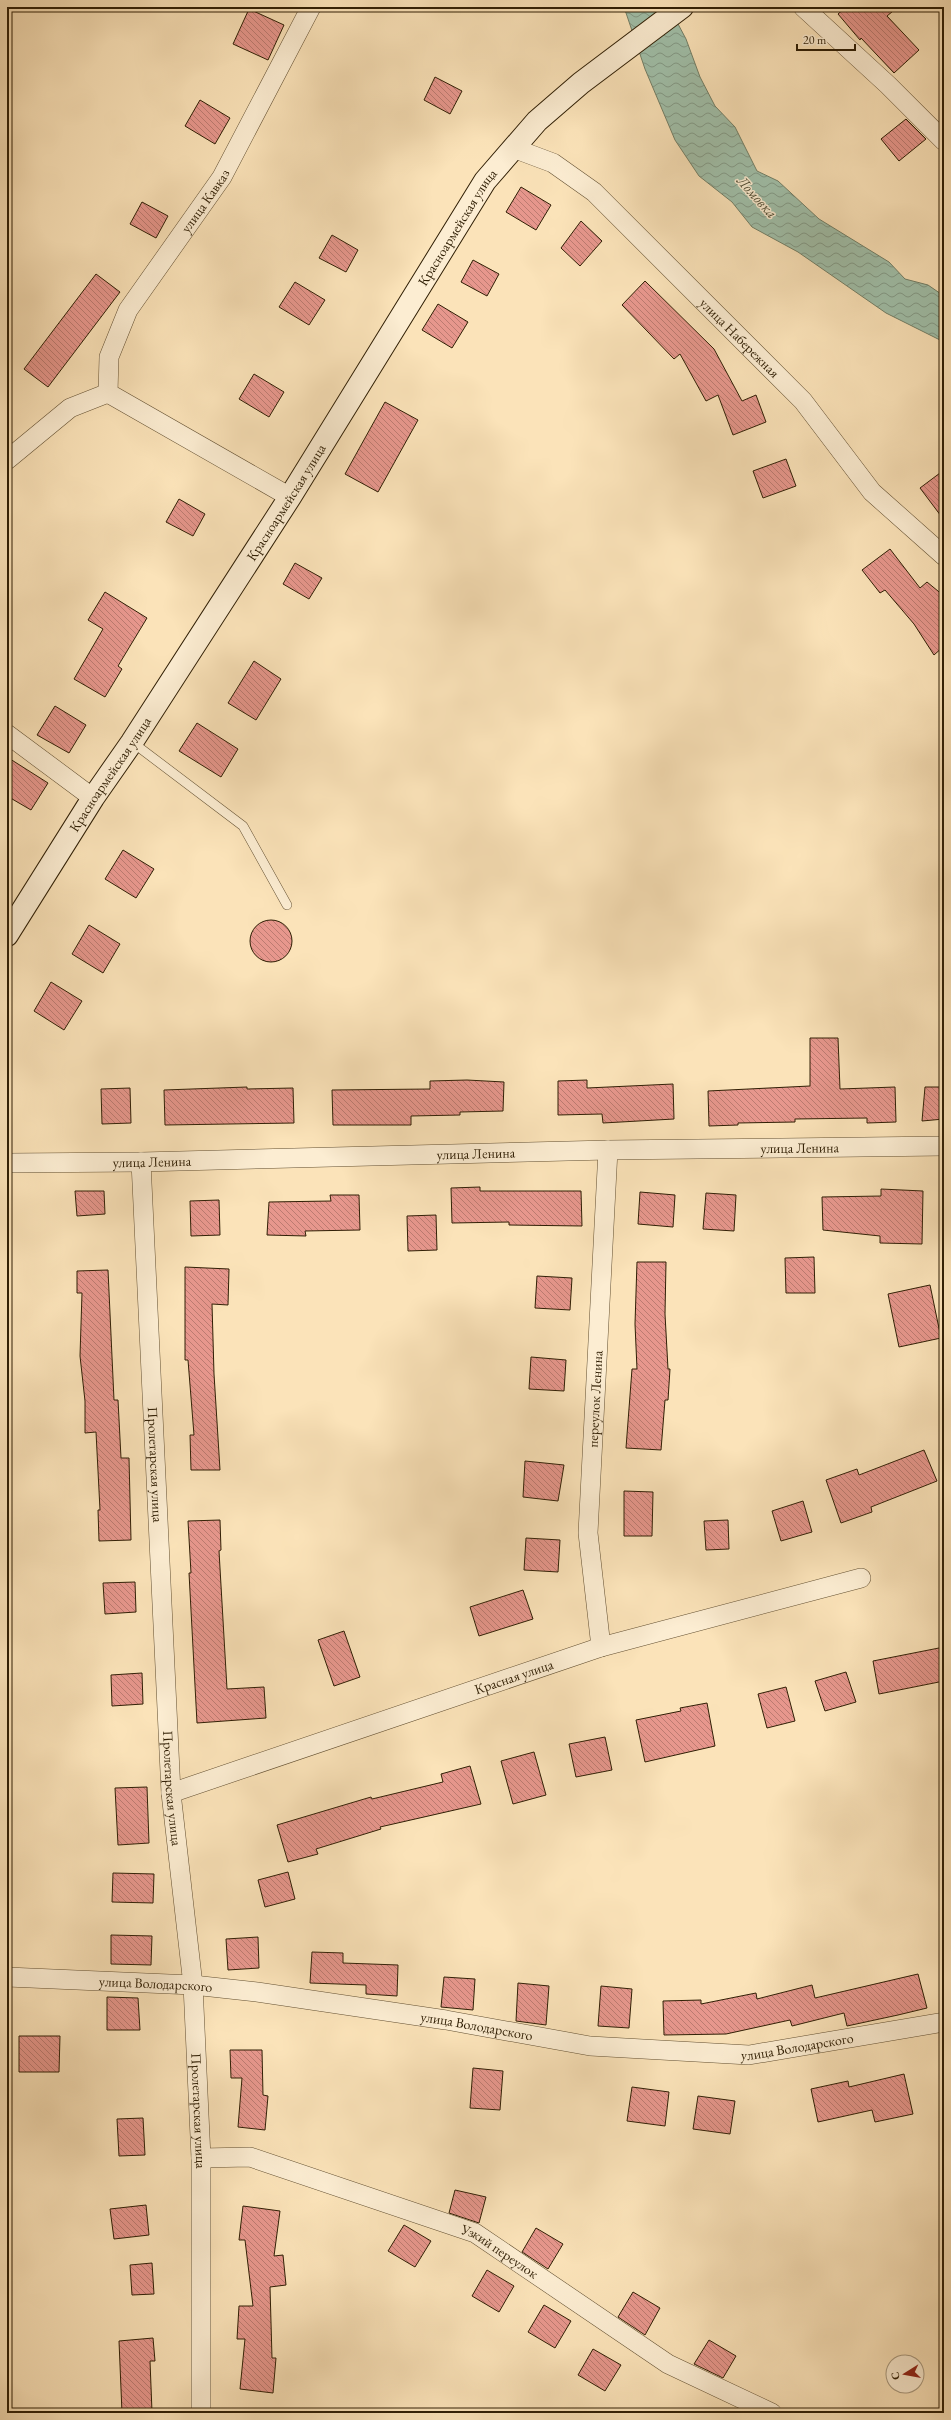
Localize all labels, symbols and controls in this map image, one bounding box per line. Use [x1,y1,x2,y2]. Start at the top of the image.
scale bar [797,26,855,52]
text: 20 m [803,32,827,48]
street label: Красноармейская улица [414,164,501,289]
street label: улица Кавказ [177,166,234,236]
water label: Ломовка [733,171,782,222]
street label: улица Набережная [696,294,784,382]
street label: Красноармейская улица [242,440,330,564]
street label: Красноармейская улица [65,713,155,835]
street label: улица Ленина [760,1138,840,1157]
street label: улица Ленина [436,1143,516,1163]
street label: улица Ленина [113,1152,192,1171]
street label: переулок Ленина [583,1349,607,1448]
street label: Пролетарская улица [144,1406,167,1523]
street label: Красная улица [472,1655,556,1698]
street label: Пролетарская улица [159,1730,186,1847]
street label: улица Володарского [99,1972,214,1996]
street label: улица Володарского [419,2007,534,2045]
street label: улица Володарского [740,2028,855,2064]
street label: Пролетарская улица [187,2053,210,2169]
street label: Узкий переулок [458,2220,542,2283]
north arrow [885,2354,925,2394]
text: С [888,2371,903,2381]

